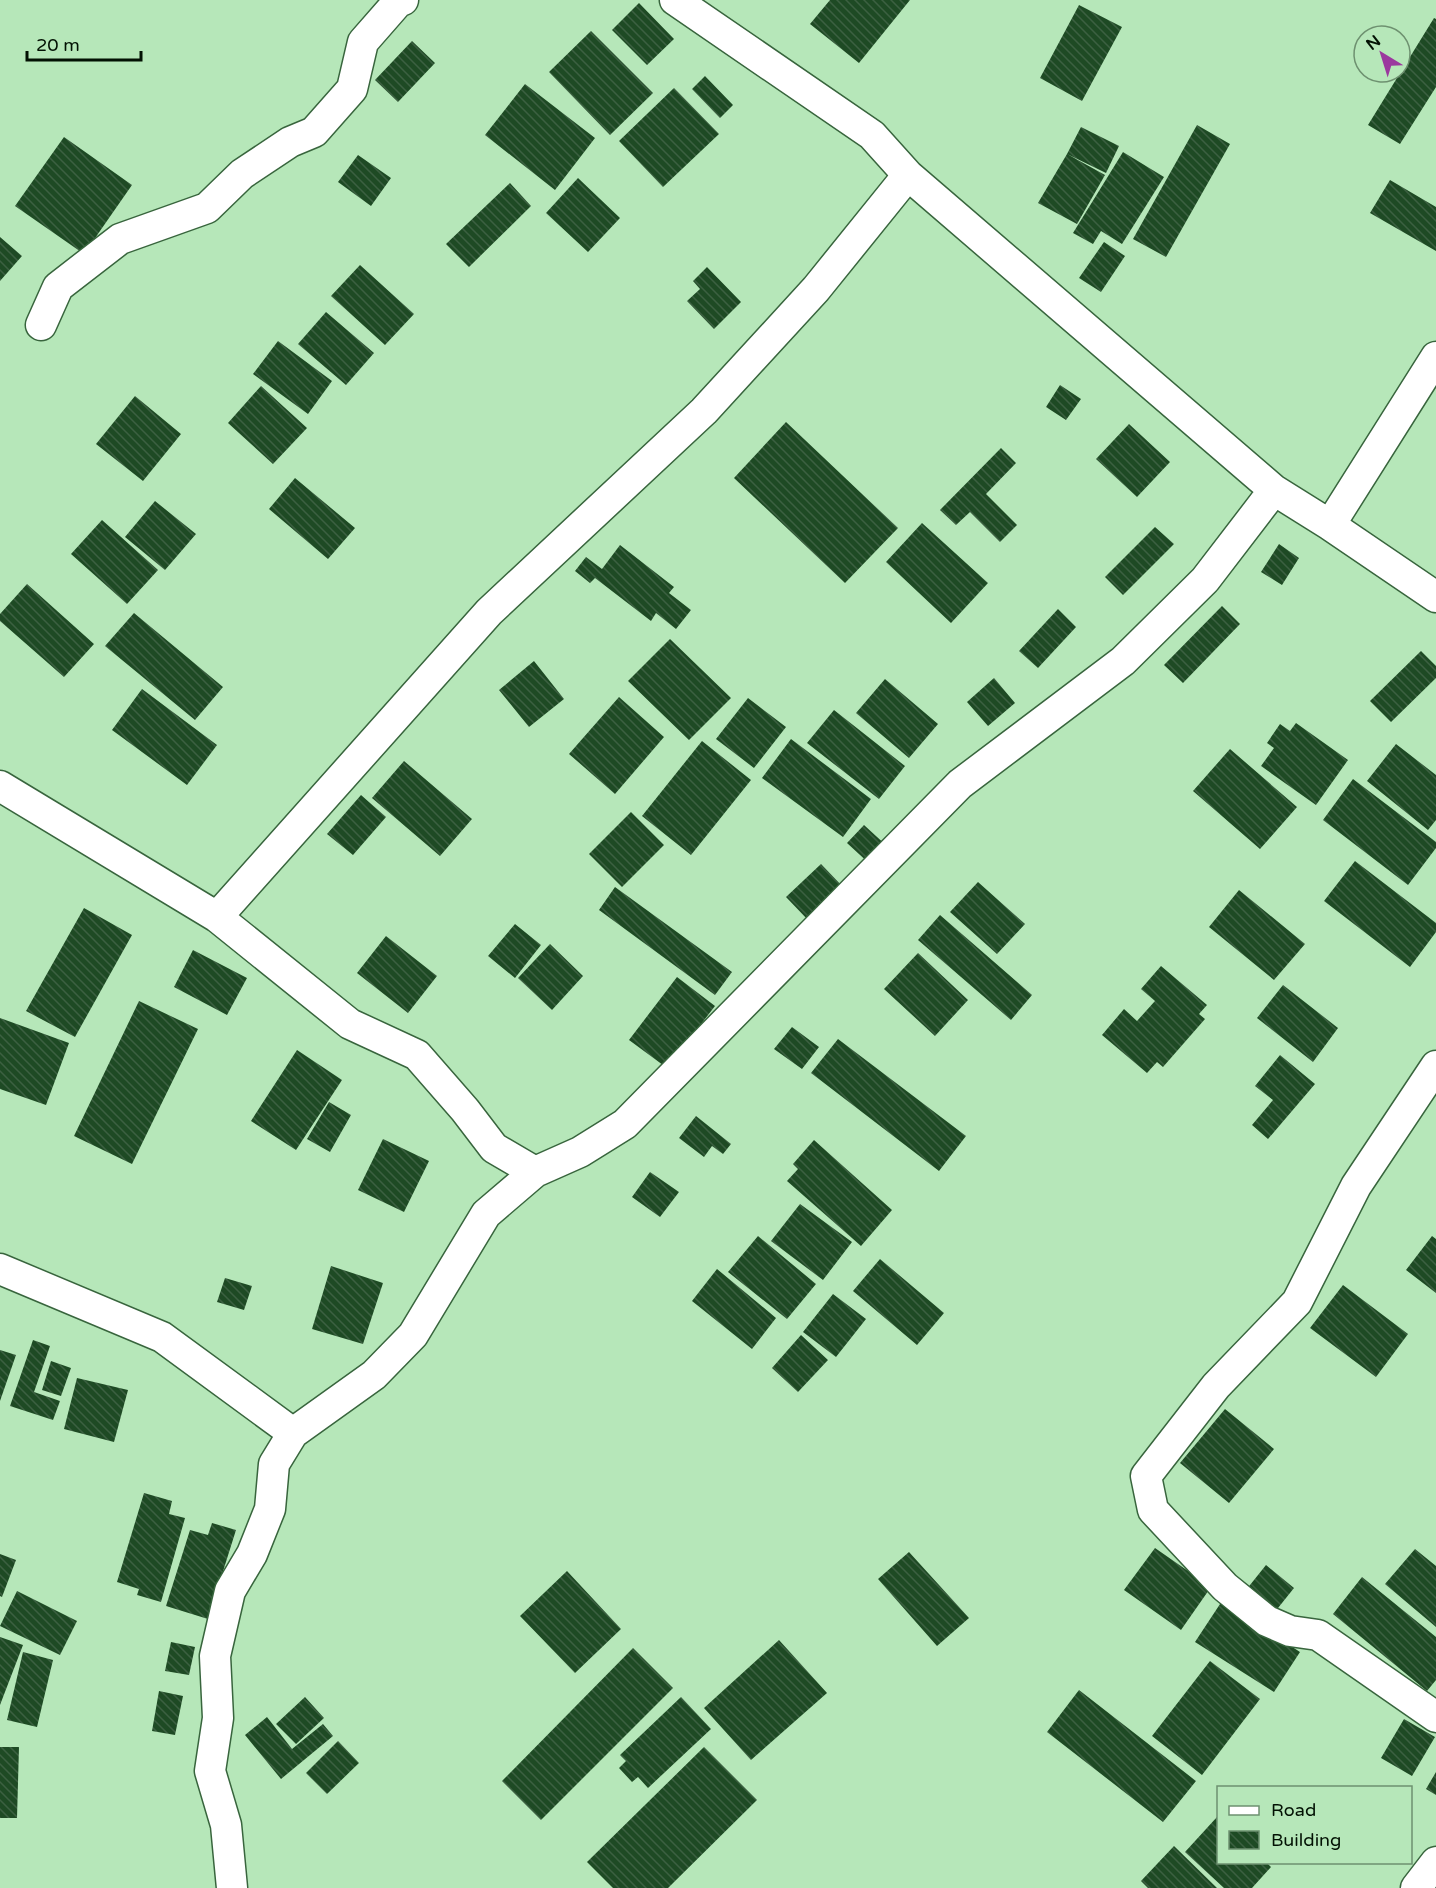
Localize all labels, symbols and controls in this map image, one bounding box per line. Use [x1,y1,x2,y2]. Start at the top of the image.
scale bar [27,24,141,62]
north arrow [1352,24,1412,84]
text: N [1362,31,1385,55]
text: 20 m [36,34,80,56]
legend [1217,1786,1412,1864]
text: Road [1271,1799,1316,1821]
text: Building [1271,1829,1341,1851]

